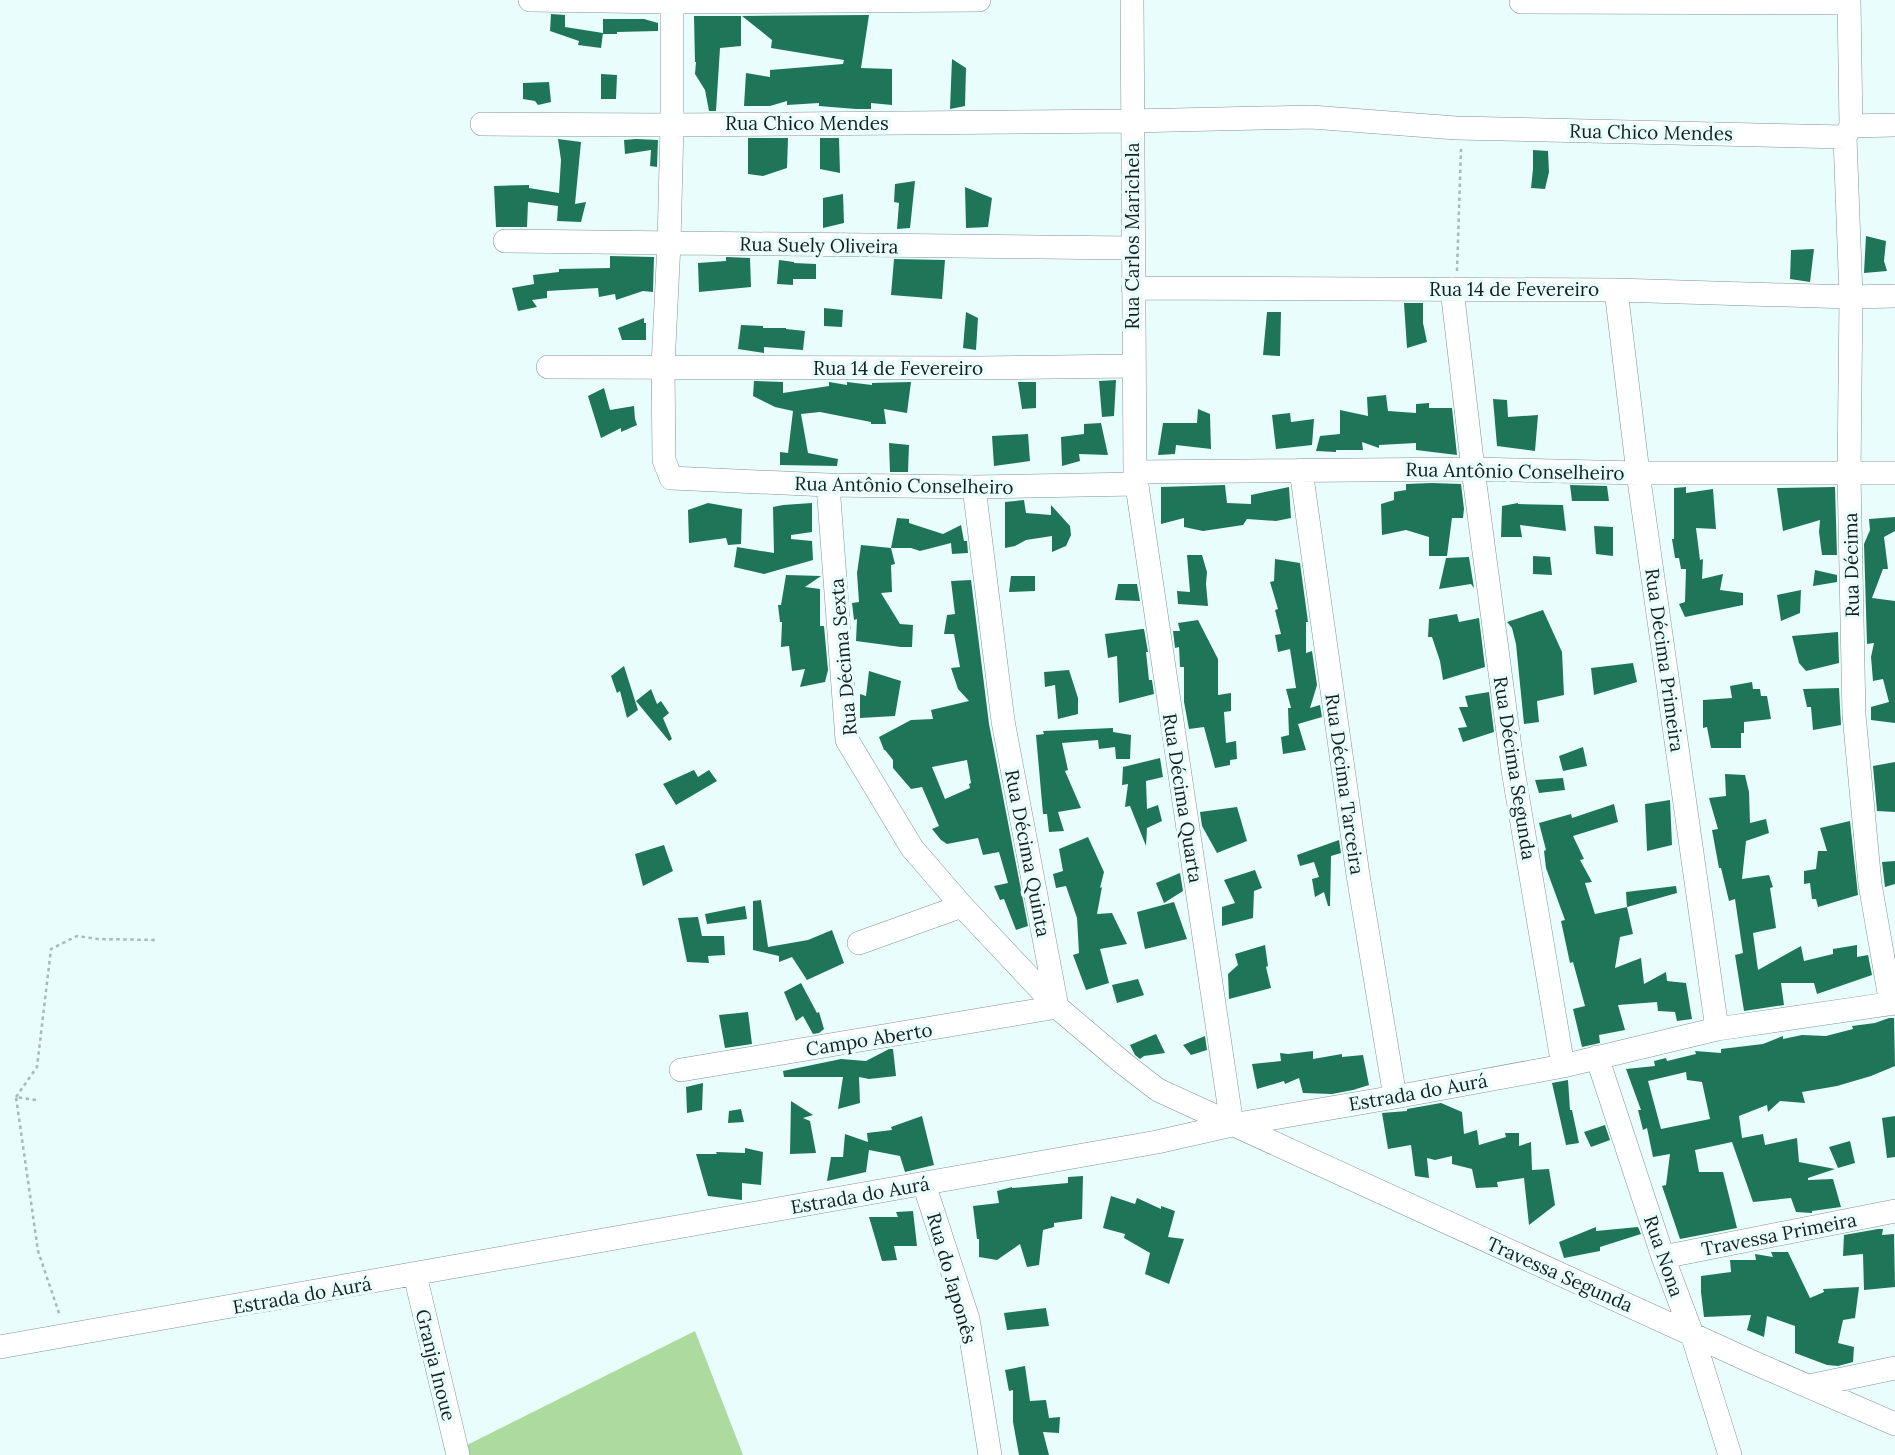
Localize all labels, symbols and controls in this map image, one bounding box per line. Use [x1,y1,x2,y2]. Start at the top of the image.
street label: Rua Chico Mendes [725,111,889,135]
street label: Rua Chico Mendes [1569,119,1733,145]
street label: Rua Carlos Marichela [1120,142,1144,329]
street label: Rua Suely Oliveira [739,232,899,258]
street label: Rua 14 de Fevereiro [1429,277,1599,301]
street label: Rua 14 de Fevereiro [813,356,983,380]
street label: Rua Antônio Conselheiro [1405,457,1625,485]
street label: Rua Antônio Conselheiro [794,471,1014,499]
street label: Rua Décima [1838,512,1864,618]
street label: Rua Décima Primeira [1640,567,1690,754]
street label: Rua Décima Sexta [824,577,862,737]
street label: Rua Décima Segunda [1489,675,1541,862]
street label: Rua Décima Tarceira [1320,692,1370,876]
street label: Rua Décima Quarta [1158,711,1208,885]
street label: Rua Décima Quinta [1000,767,1056,939]
street label: Campo Aberto [804,1017,934,1061]
street label: Estrada do Aurá [1347,1068,1490,1116]
street label: Estrada do Aurá [789,1171,932,1219]
street label: Travessa Primeira [1699,1207,1859,1261]
street label: Rua do Japonês [922,1210,982,1347]
street label: Rua Nona [1639,1212,1689,1300]
street label: Travessa Segunda [1483,1231,1637,1317]
street label: Estrada do Aurá [231,1271,374,1319]
street label: Granja Inoue [411,1307,461,1423]

